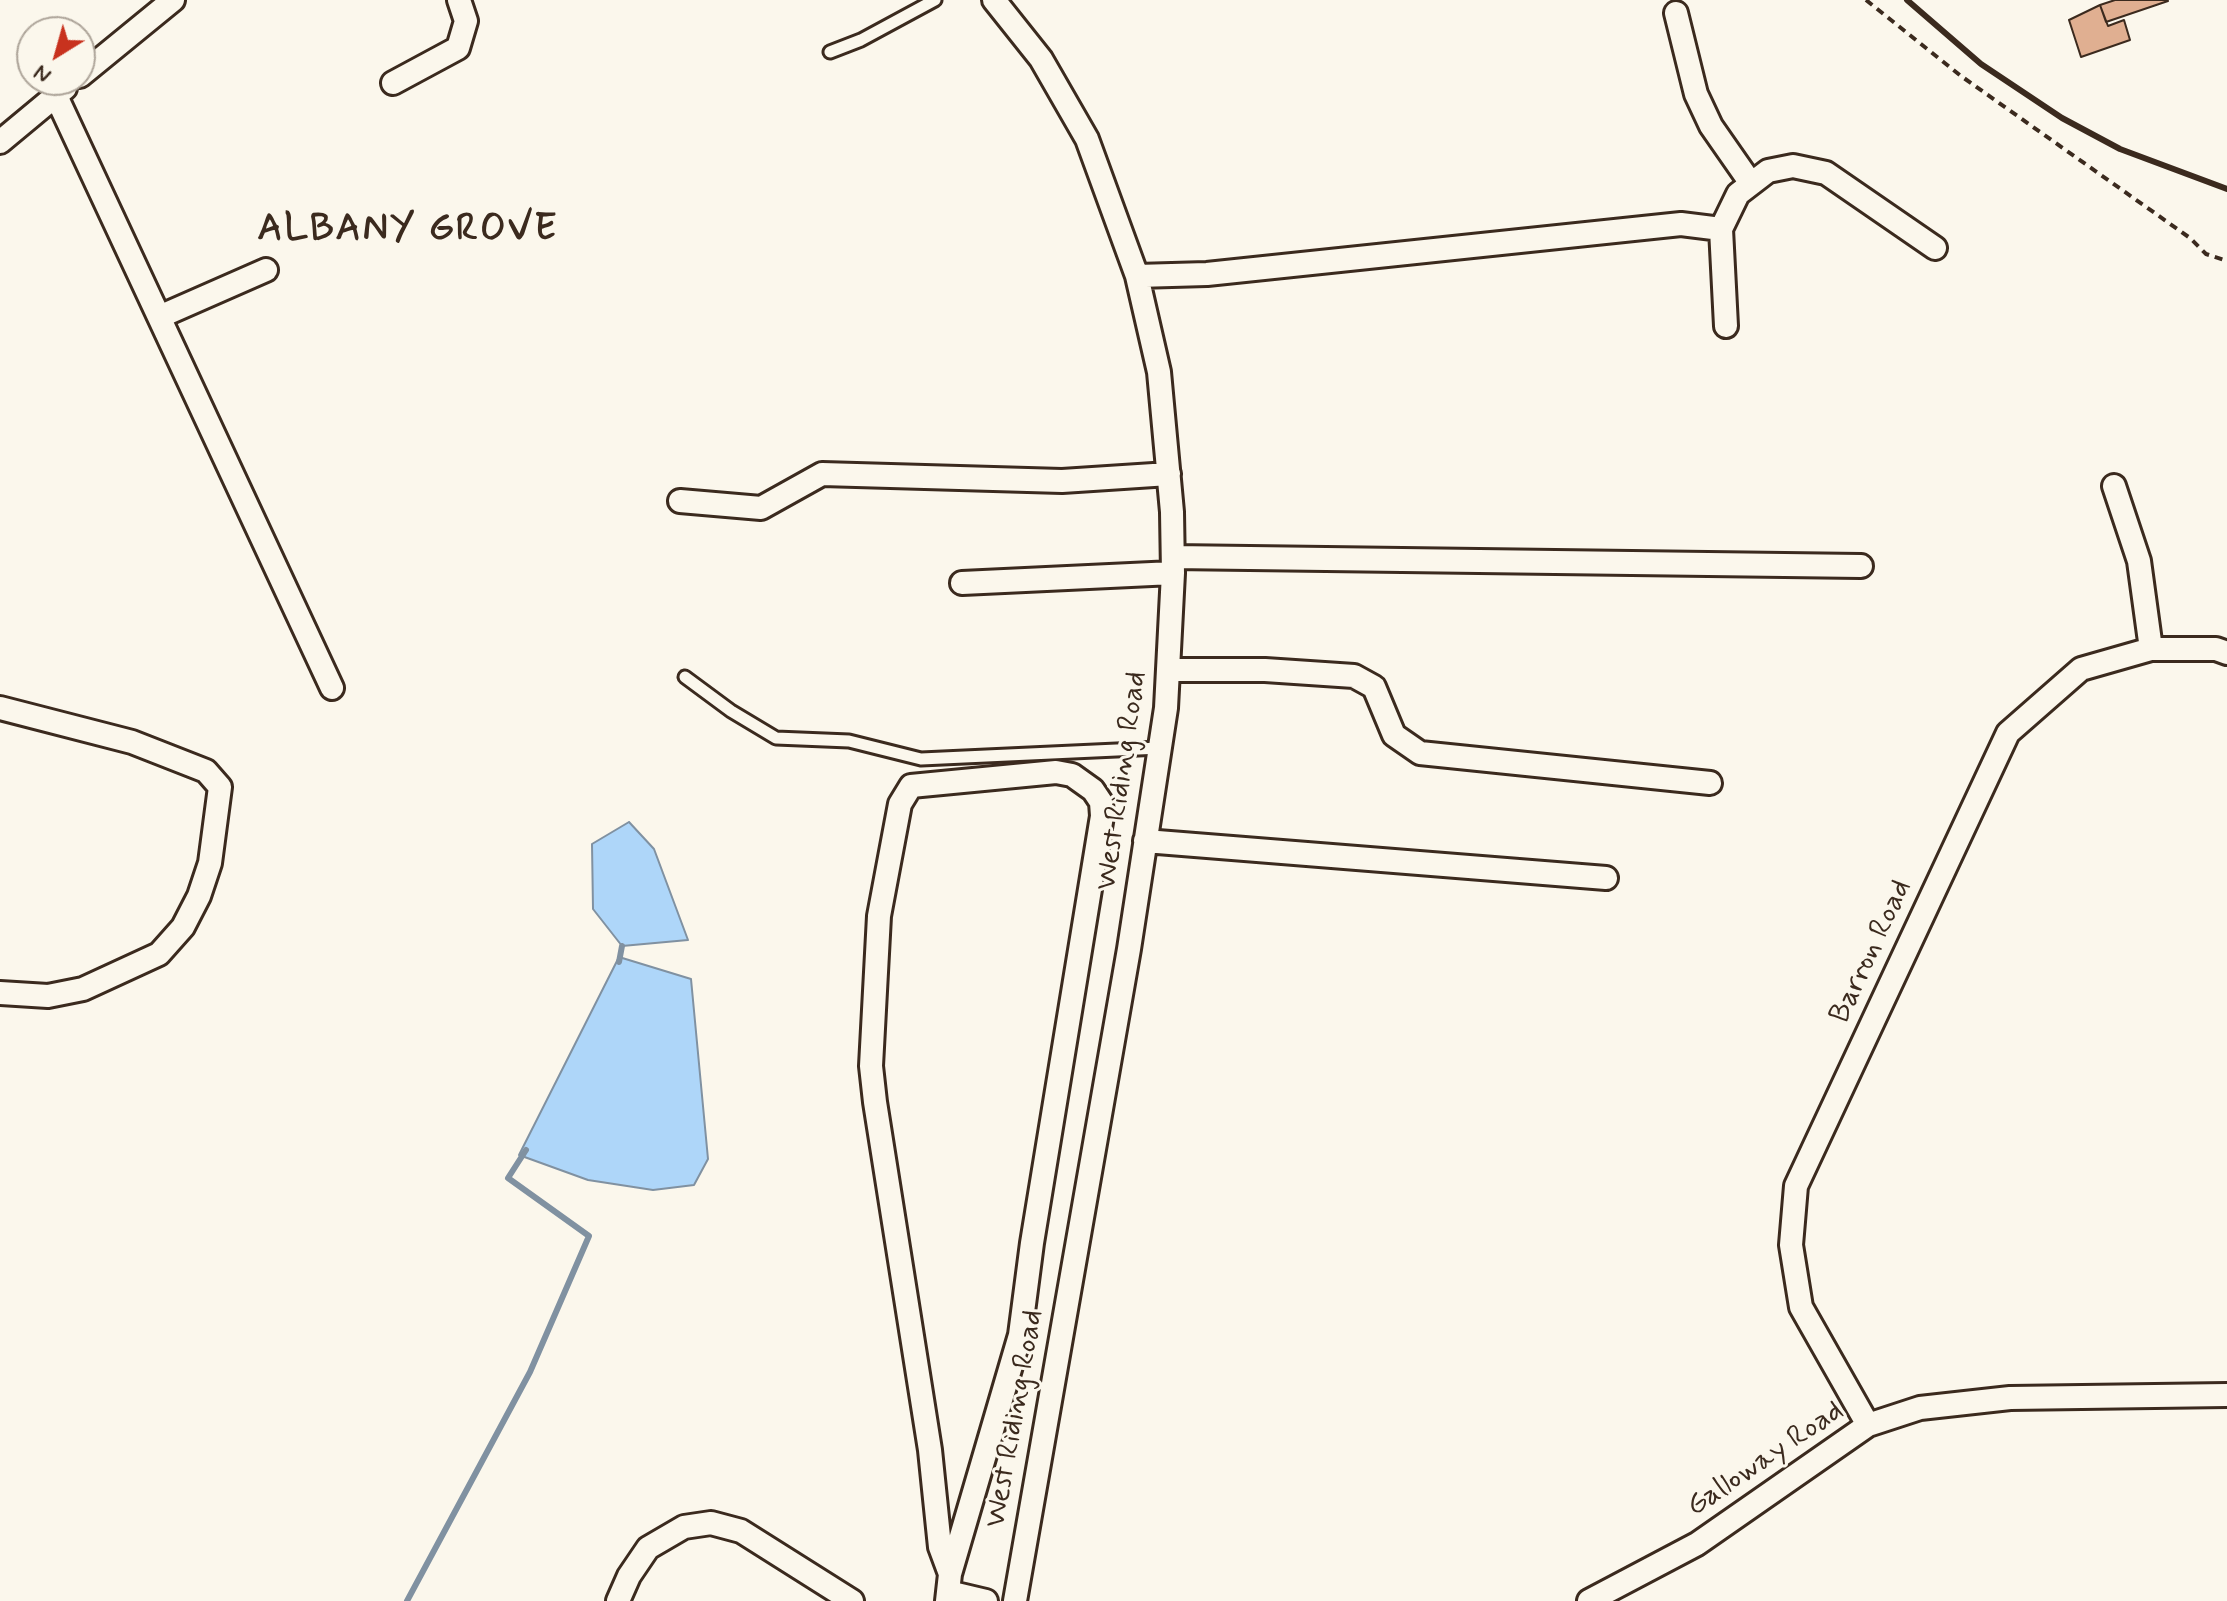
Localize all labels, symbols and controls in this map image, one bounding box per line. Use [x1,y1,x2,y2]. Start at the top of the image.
north arrow [16,16,96,96]
text: N [28,58,57,89]
district label: ALBANY GROVE [255,208,561,254]
street label: West Riding Road [1090,669,1156,893]
street label: Barron Road [1823,875,1921,1029]
street label: West Riding Road [979,1307,1053,1531]
street label: Galloway Road [1681,1394,1851,1526]

